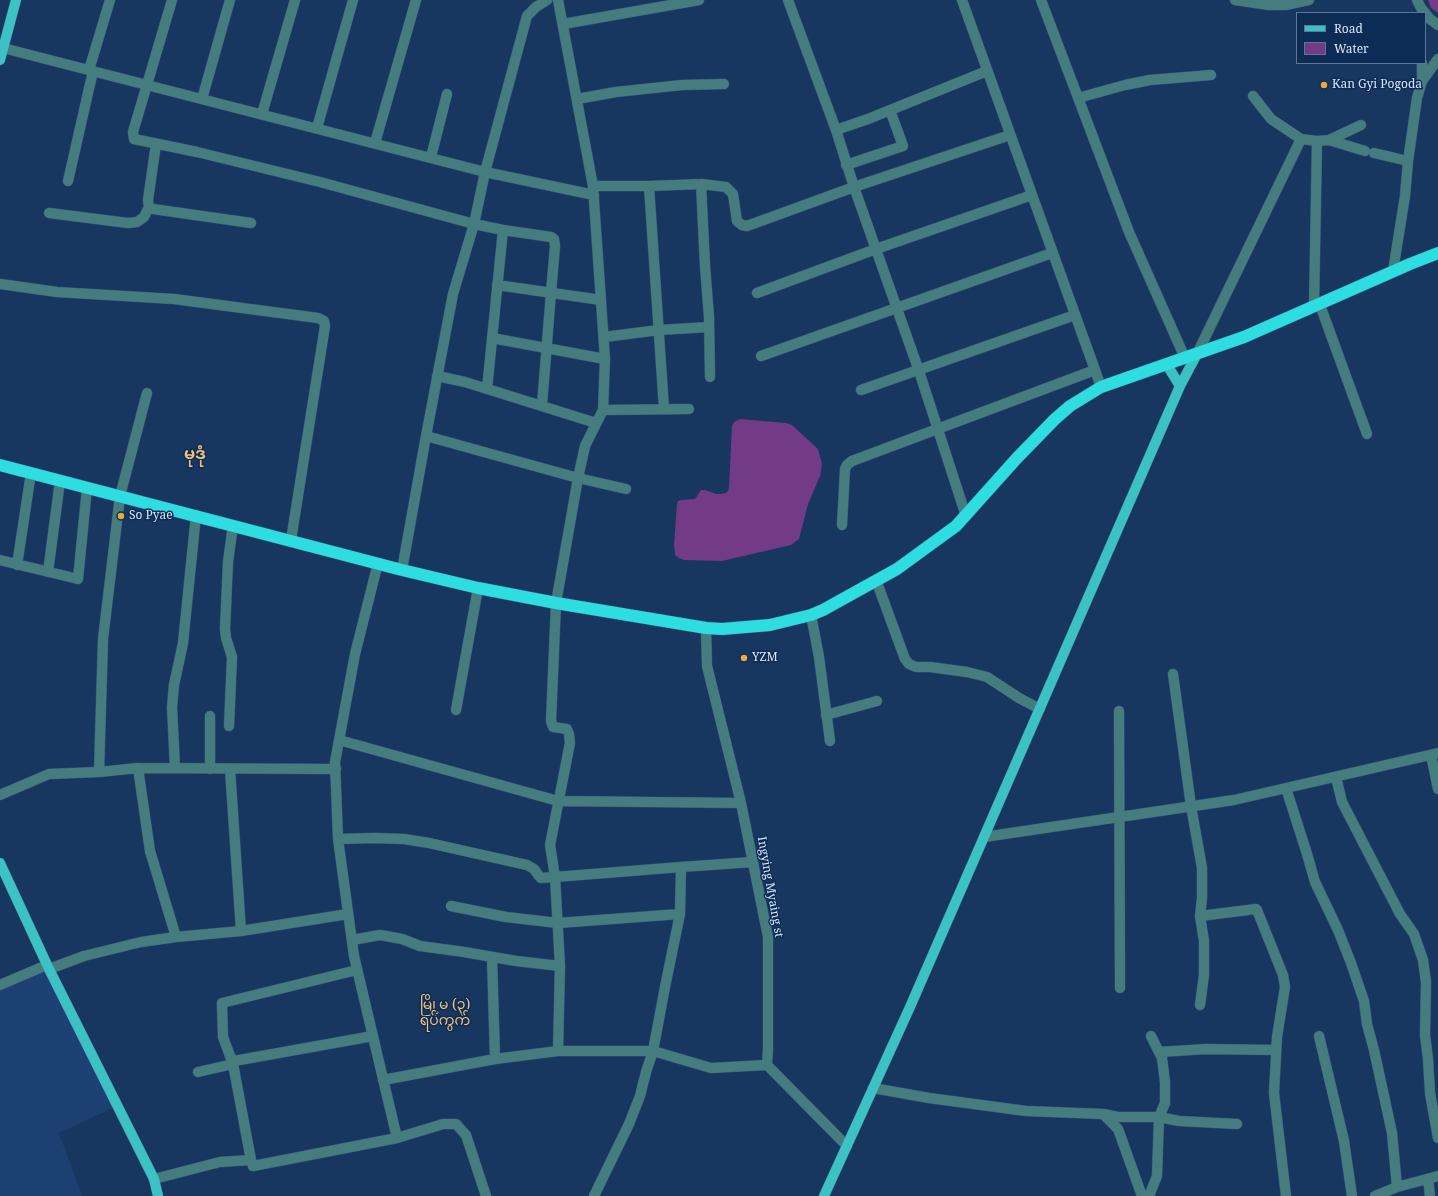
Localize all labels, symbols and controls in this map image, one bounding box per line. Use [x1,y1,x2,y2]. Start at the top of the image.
legend [1296,12,1426,64]
text: Road [1334,20,1363,37]
text: Water [1334,40,1369,57]
place label: Kan Gyi Pogoda [1332,78,1422,92]
marker: Kan Gyi Pogoda [1319,80,1329,90]
district label: မုဒုံ [184,444,206,464]
place label: So Pyae [129,509,173,523]
marker: So Pyae [116,511,126,521]
place label: YZM [752,651,778,665]
marker: YZM [739,653,749,663]
street label: Ingying Myaing st [754,835,786,939]
district label: မြို့မ (၃) ရပ်ကွက် [420,997,470,1030]

